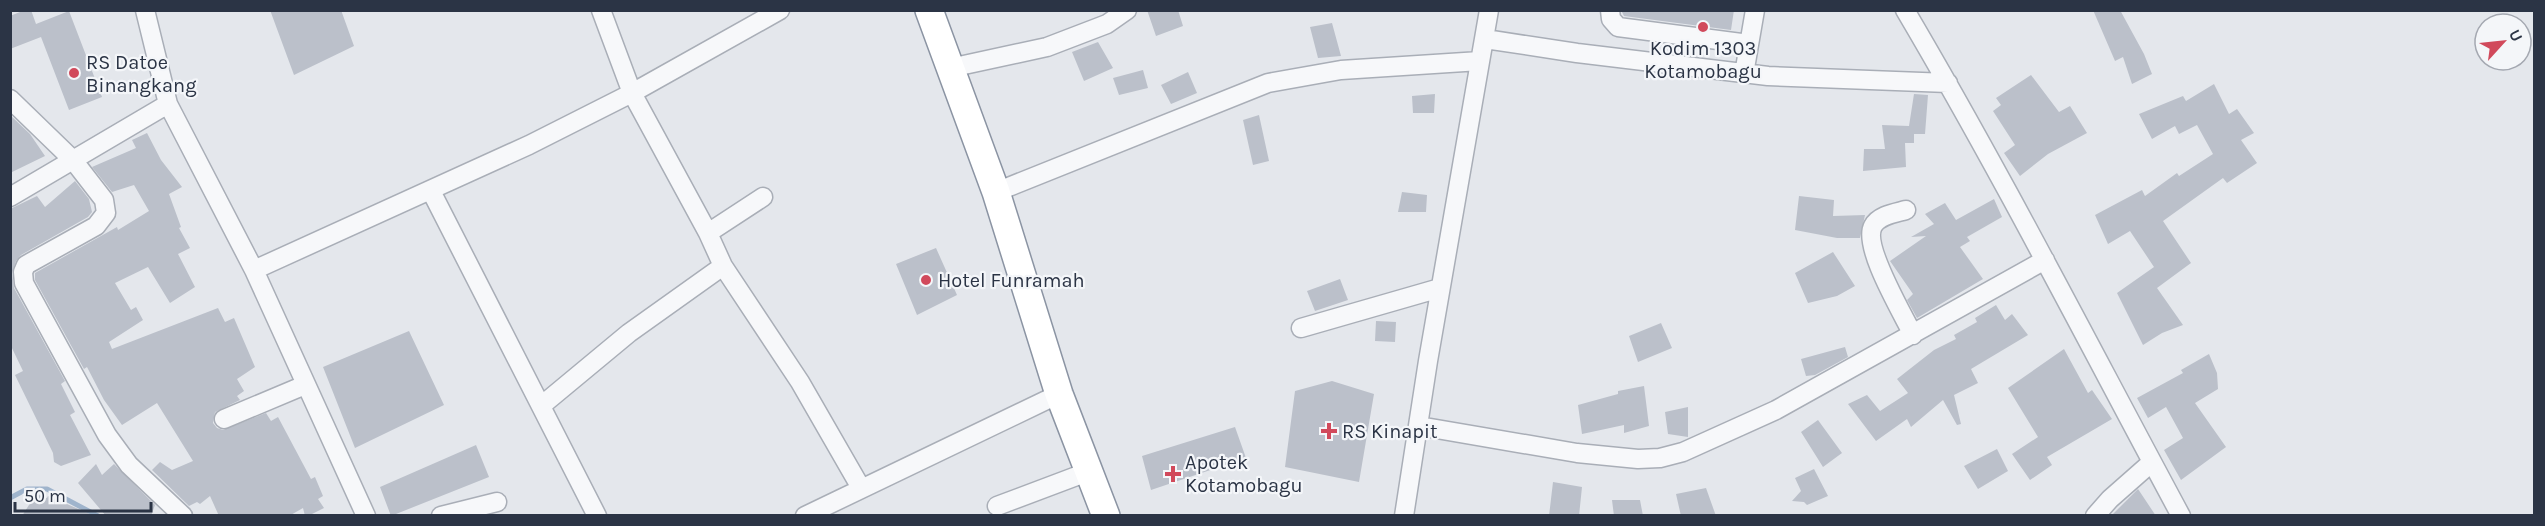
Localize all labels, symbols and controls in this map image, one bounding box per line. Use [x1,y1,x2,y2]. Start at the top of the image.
north arrow [2473,12,2533,72]
marker: Kodim 1303 Kotamobagu [1696,20,1710,34]
text: U [2505,26,2527,45]
place label: Kodim 1303 Kotamobagu [1644,37,1762,83]
place label: RS Datoe Binangkang [86,51,196,97]
marker: RS Datoe Binangkang [67,66,81,80]
place label: Hotel Funramah [938,269,1085,292]
marker: Hotel Funramah [919,273,933,287]
place label: RS Kinapit [1342,420,1438,443]
marker: RS Kinapit [1320,422,1338,440]
place label: Apotek Kotamobagu [1185,451,1303,497]
marker: Apotek Kotamobagu [1166,467,1180,481]
scale bar [15,475,152,513]
text: 50 m [24,485,66,507]

